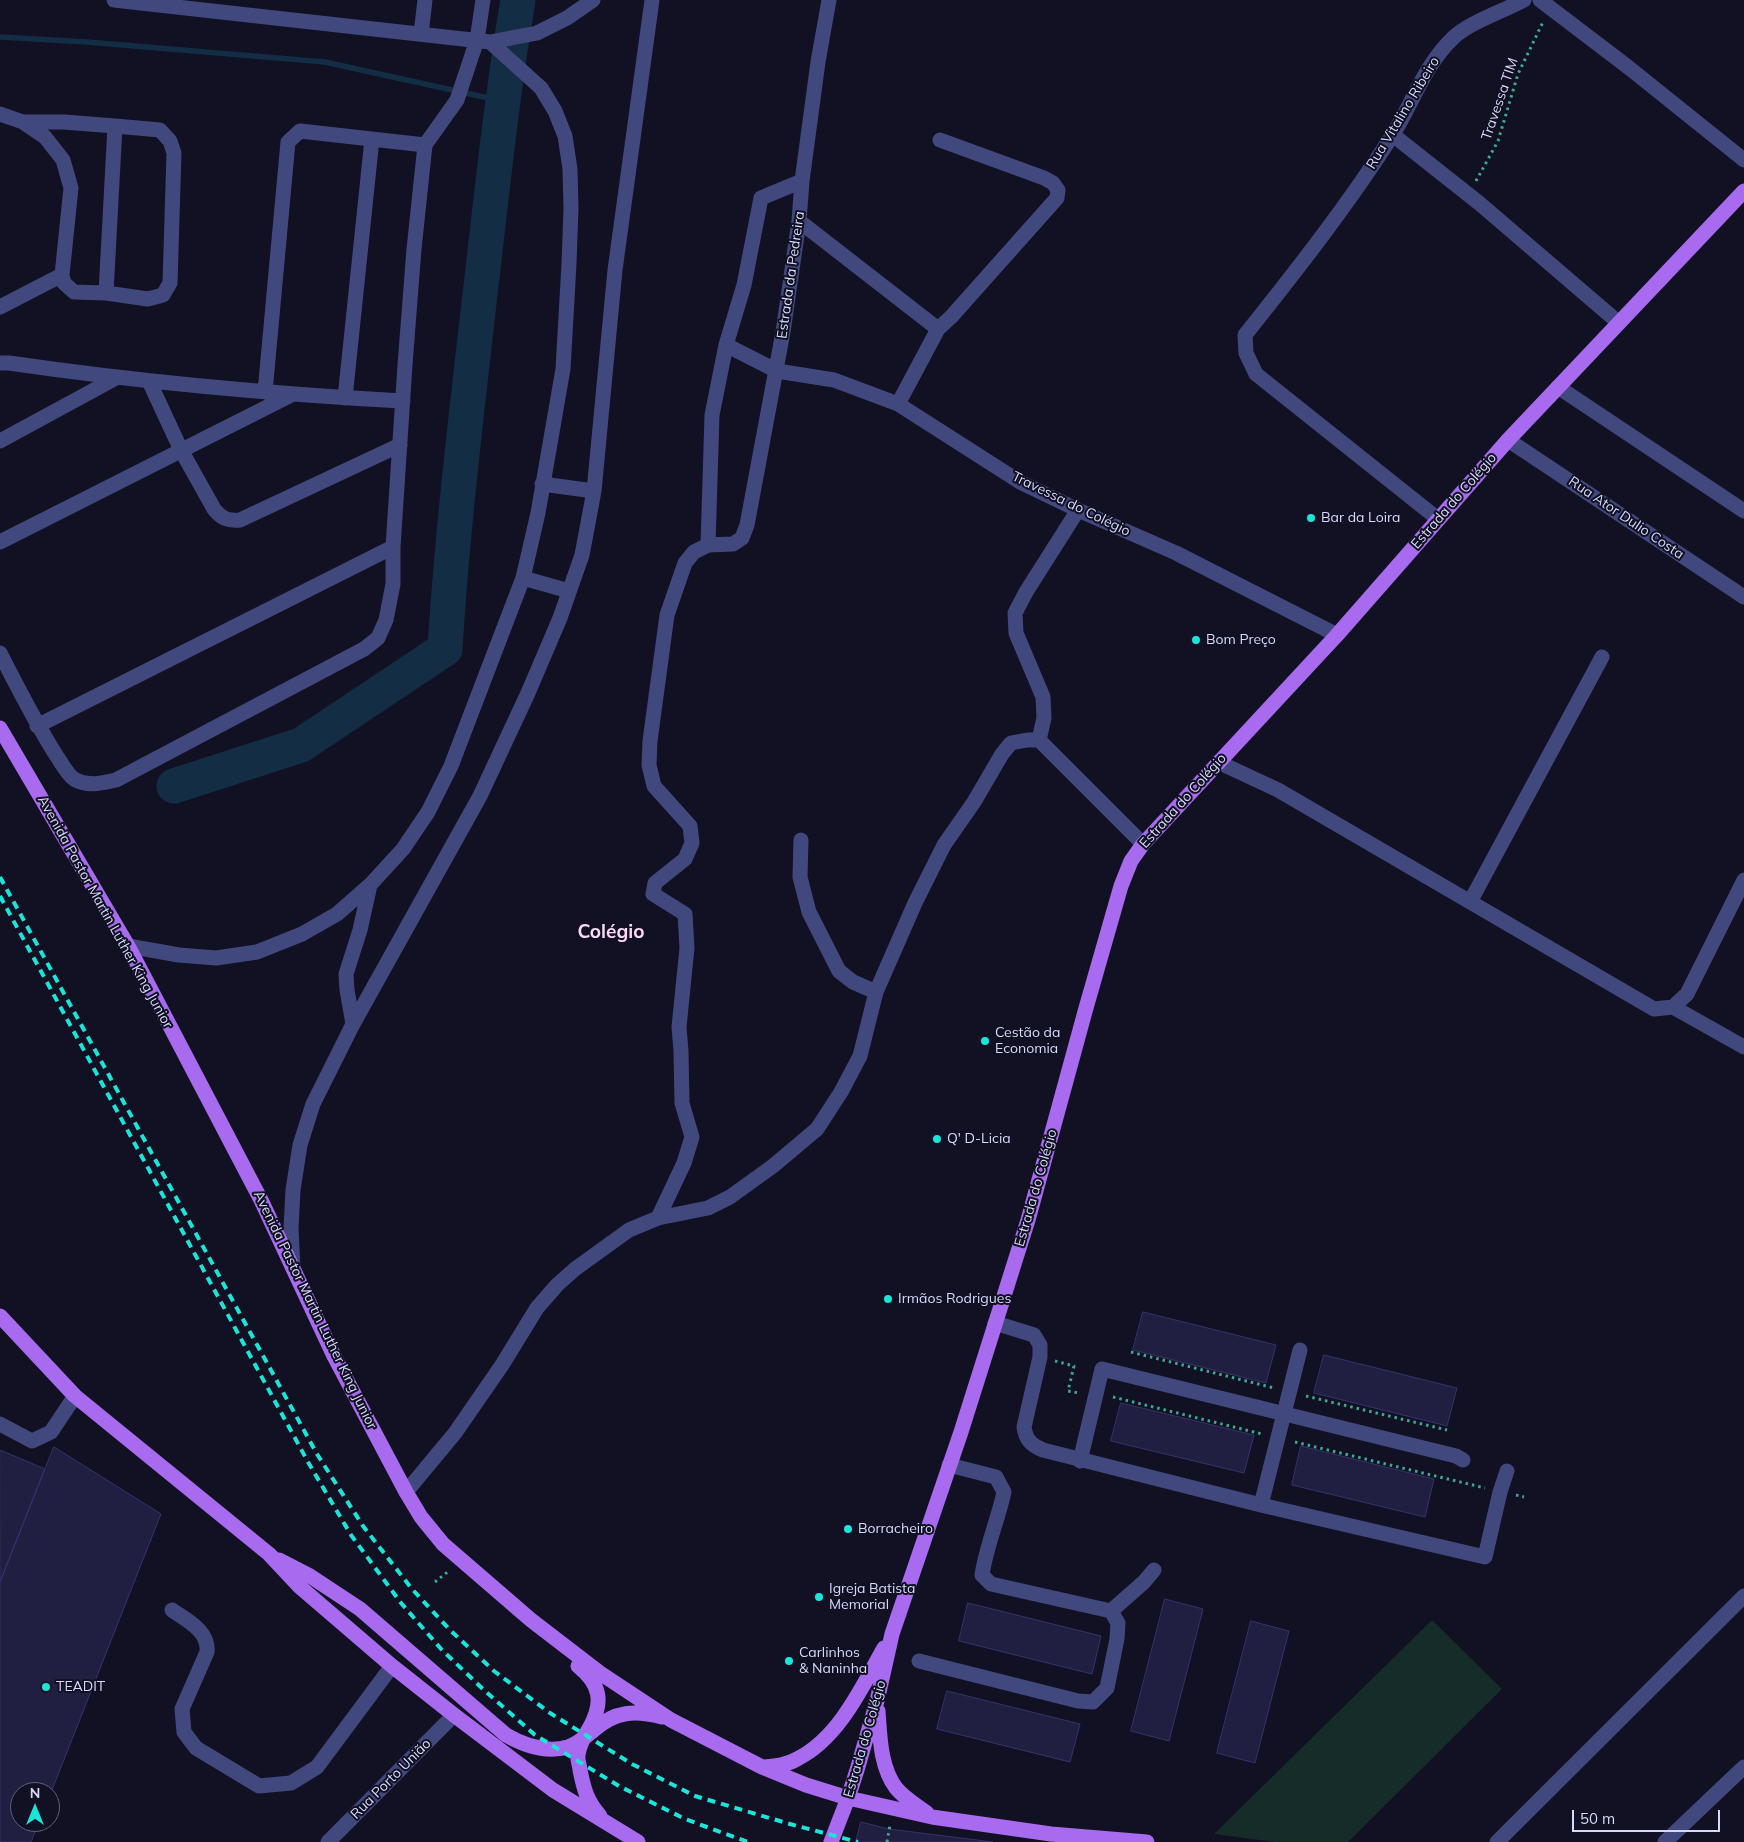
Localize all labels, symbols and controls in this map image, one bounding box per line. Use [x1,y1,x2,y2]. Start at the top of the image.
street label: Rua Vitalino Ribeiro [1363,54,1443,172]
street label: Travessa TIM [1478,56,1522,142]
street label: Estrada da Pedreira [774,210,808,340]
street label: Estrada do Colégio [1408,450,1500,552]
street label: Travessa do Colégio [1009,468,1133,540]
street label: Rua Ator Dulio Costa [1565,473,1687,563]
place label: Bar da Loira [1321,510,1400,526]
marker: Bar da Loira [1305,512,1317,524]
place label: Bom Preço [1206,632,1276,648]
marker: Bom Preço [1190,634,1202,646]
street label: Estrada do Colégio [1136,750,1230,852]
street label: Avenida Pastor Martin Luther King Junior [34,793,176,1031]
district label: Colégio [578,921,644,943]
place label: Cestão da Economia [995,1025,1060,1058]
marker: Cestão da Economia [979,1035,991,1047]
street label: Estrada do Colégio [1011,1127,1061,1249]
place label: Q' D-Licia [947,1131,1011,1147]
marker: Q' D-Licia [931,1133,943,1145]
street label: Avenida Pastor Martin Luther King Junior [250,1188,380,1432]
place label: Irmãos Rodrigues [898,1291,1011,1307]
marker: Irmãos Rodrigues [882,1293,894,1305]
place label: Borracheiro [858,1521,933,1537]
marker: Borracheiro [842,1523,854,1535]
place label: Igreja Batista Memorial [829,1581,915,1614]
marker: Igreja Batista Memorial [813,1591,825,1603]
place label: Carlinhos & Naninha [799,1645,867,1678]
marker: Carlinhos & Naninha [783,1655,795,1667]
street label: Estrada do Colégio [840,1678,890,1800]
place label: TEADIT [56,1679,105,1695]
marker: TEADIT [40,1681,52,1693]
street label: Rua Porto União [347,1735,435,1823]
north arrow [10,1782,60,1832]
text: N [30,1784,40,1802]
scale bar [1574,1800,1722,1832]
text: 50 m [1580,1809,1615,1828]

